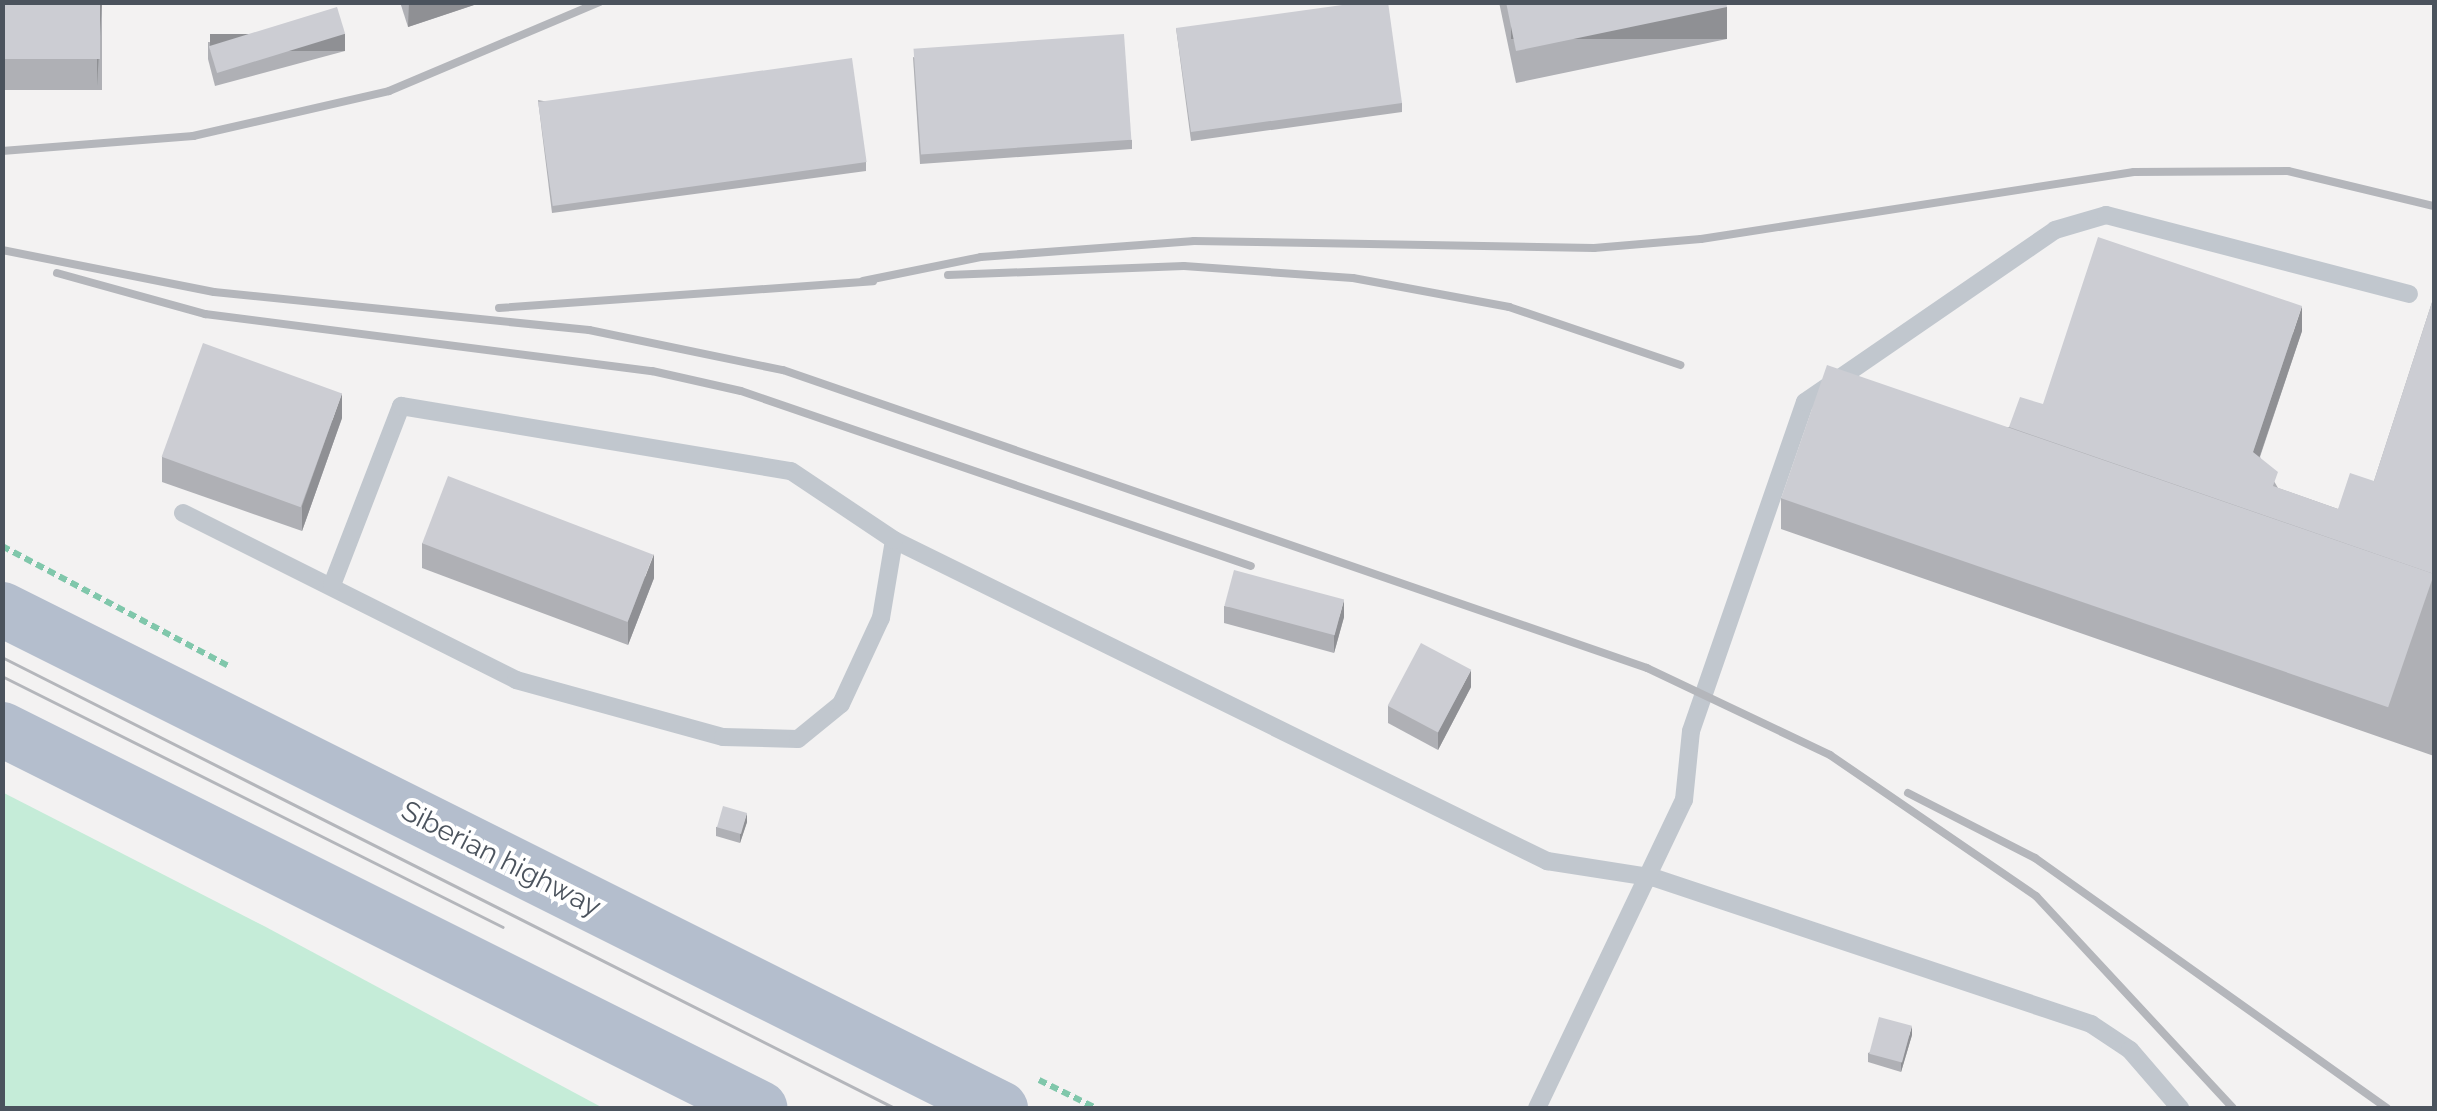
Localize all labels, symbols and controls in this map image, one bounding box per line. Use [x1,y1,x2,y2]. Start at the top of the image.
street label: Siberian highway [396,794,606,924]

